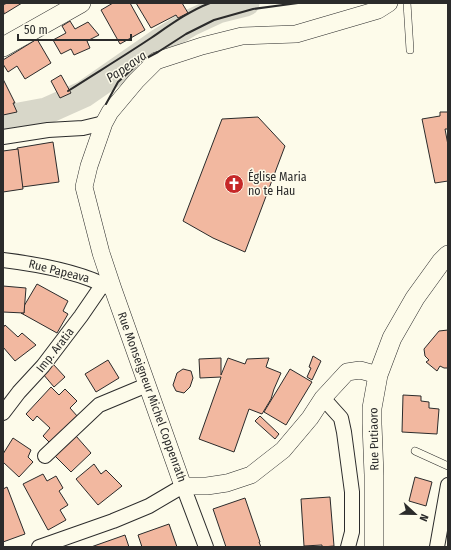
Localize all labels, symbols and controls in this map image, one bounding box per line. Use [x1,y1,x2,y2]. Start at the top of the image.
scale bar [18,16,131,42]
text: 50 m [24,23,48,37]
water label: Papeava [103,47,149,85]
place label: Église Maria no te Hau [248,169,307,198]
church icon: Église Maria no te Hau [223,173,245,195]
street label: Rue Papeava [27,257,91,285]
street label: Rue Monseigneur Michel Coppenrath [115,310,189,484]
street label: Imp. Aratia [33,325,77,375]
street label: Rue Putiaoro [366,407,382,471]
north arrow [395,494,435,534]
text: N [417,512,431,523]

